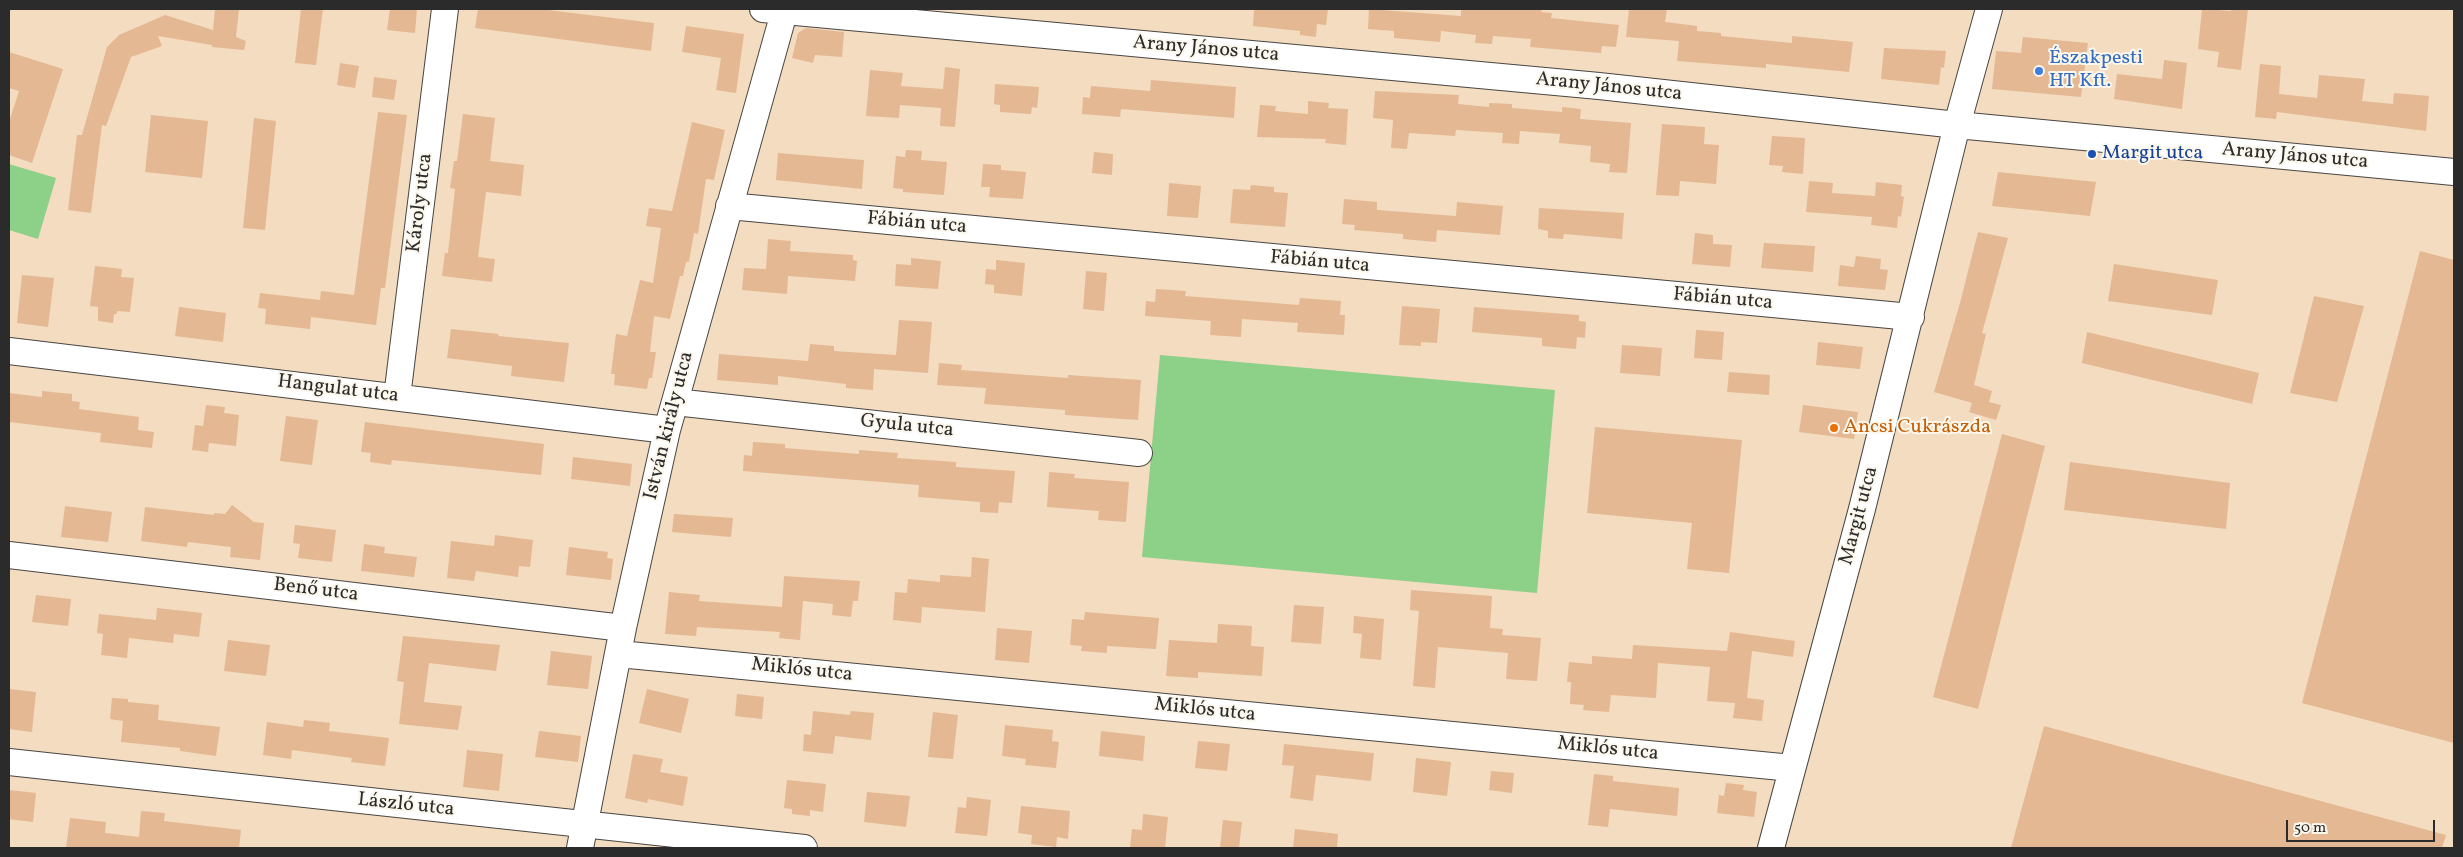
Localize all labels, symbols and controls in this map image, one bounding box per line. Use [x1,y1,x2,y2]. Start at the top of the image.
street label: Arany János utca [1132,32,1280,68]
place label: Északpesti HT Kft. [2049,47,2143,94]
marker: Északpesti HT Kft. [2033,65,2045,77]
street label: Arany János utca [1535,68,1683,108]
street label: Arany János utca [2221,139,2369,175]
place label: Margit utca [2102,142,2203,166]
marker: Margit utca [2086,148,2098,160]
street label: Károly utca [403,152,439,254]
street label: Fábián utca [866,208,968,240]
street label: Fábián utca [1269,247,1371,279]
street label: Fábián utca [1672,284,1774,316]
street label: István király utca [640,349,700,503]
street label: Hangulat utca [276,371,400,409]
street label: Gyula utca [859,410,955,444]
place label: Ancsi Cukrászda [1844,416,1991,440]
marker: Ancsi Cukrászda [1828,422,1840,434]
street label: Margit utca [1835,464,1885,568]
street label: Benő utca [272,574,360,608]
street label: Miklós utca [750,654,854,688]
street label: Miklós utca [1153,694,1257,728]
street label: Miklós utca [1556,733,1660,767]
street label: László utca [356,789,456,823]
scale bar [2288,810,2437,842]
text: 50 m [2294,818,2326,839]

